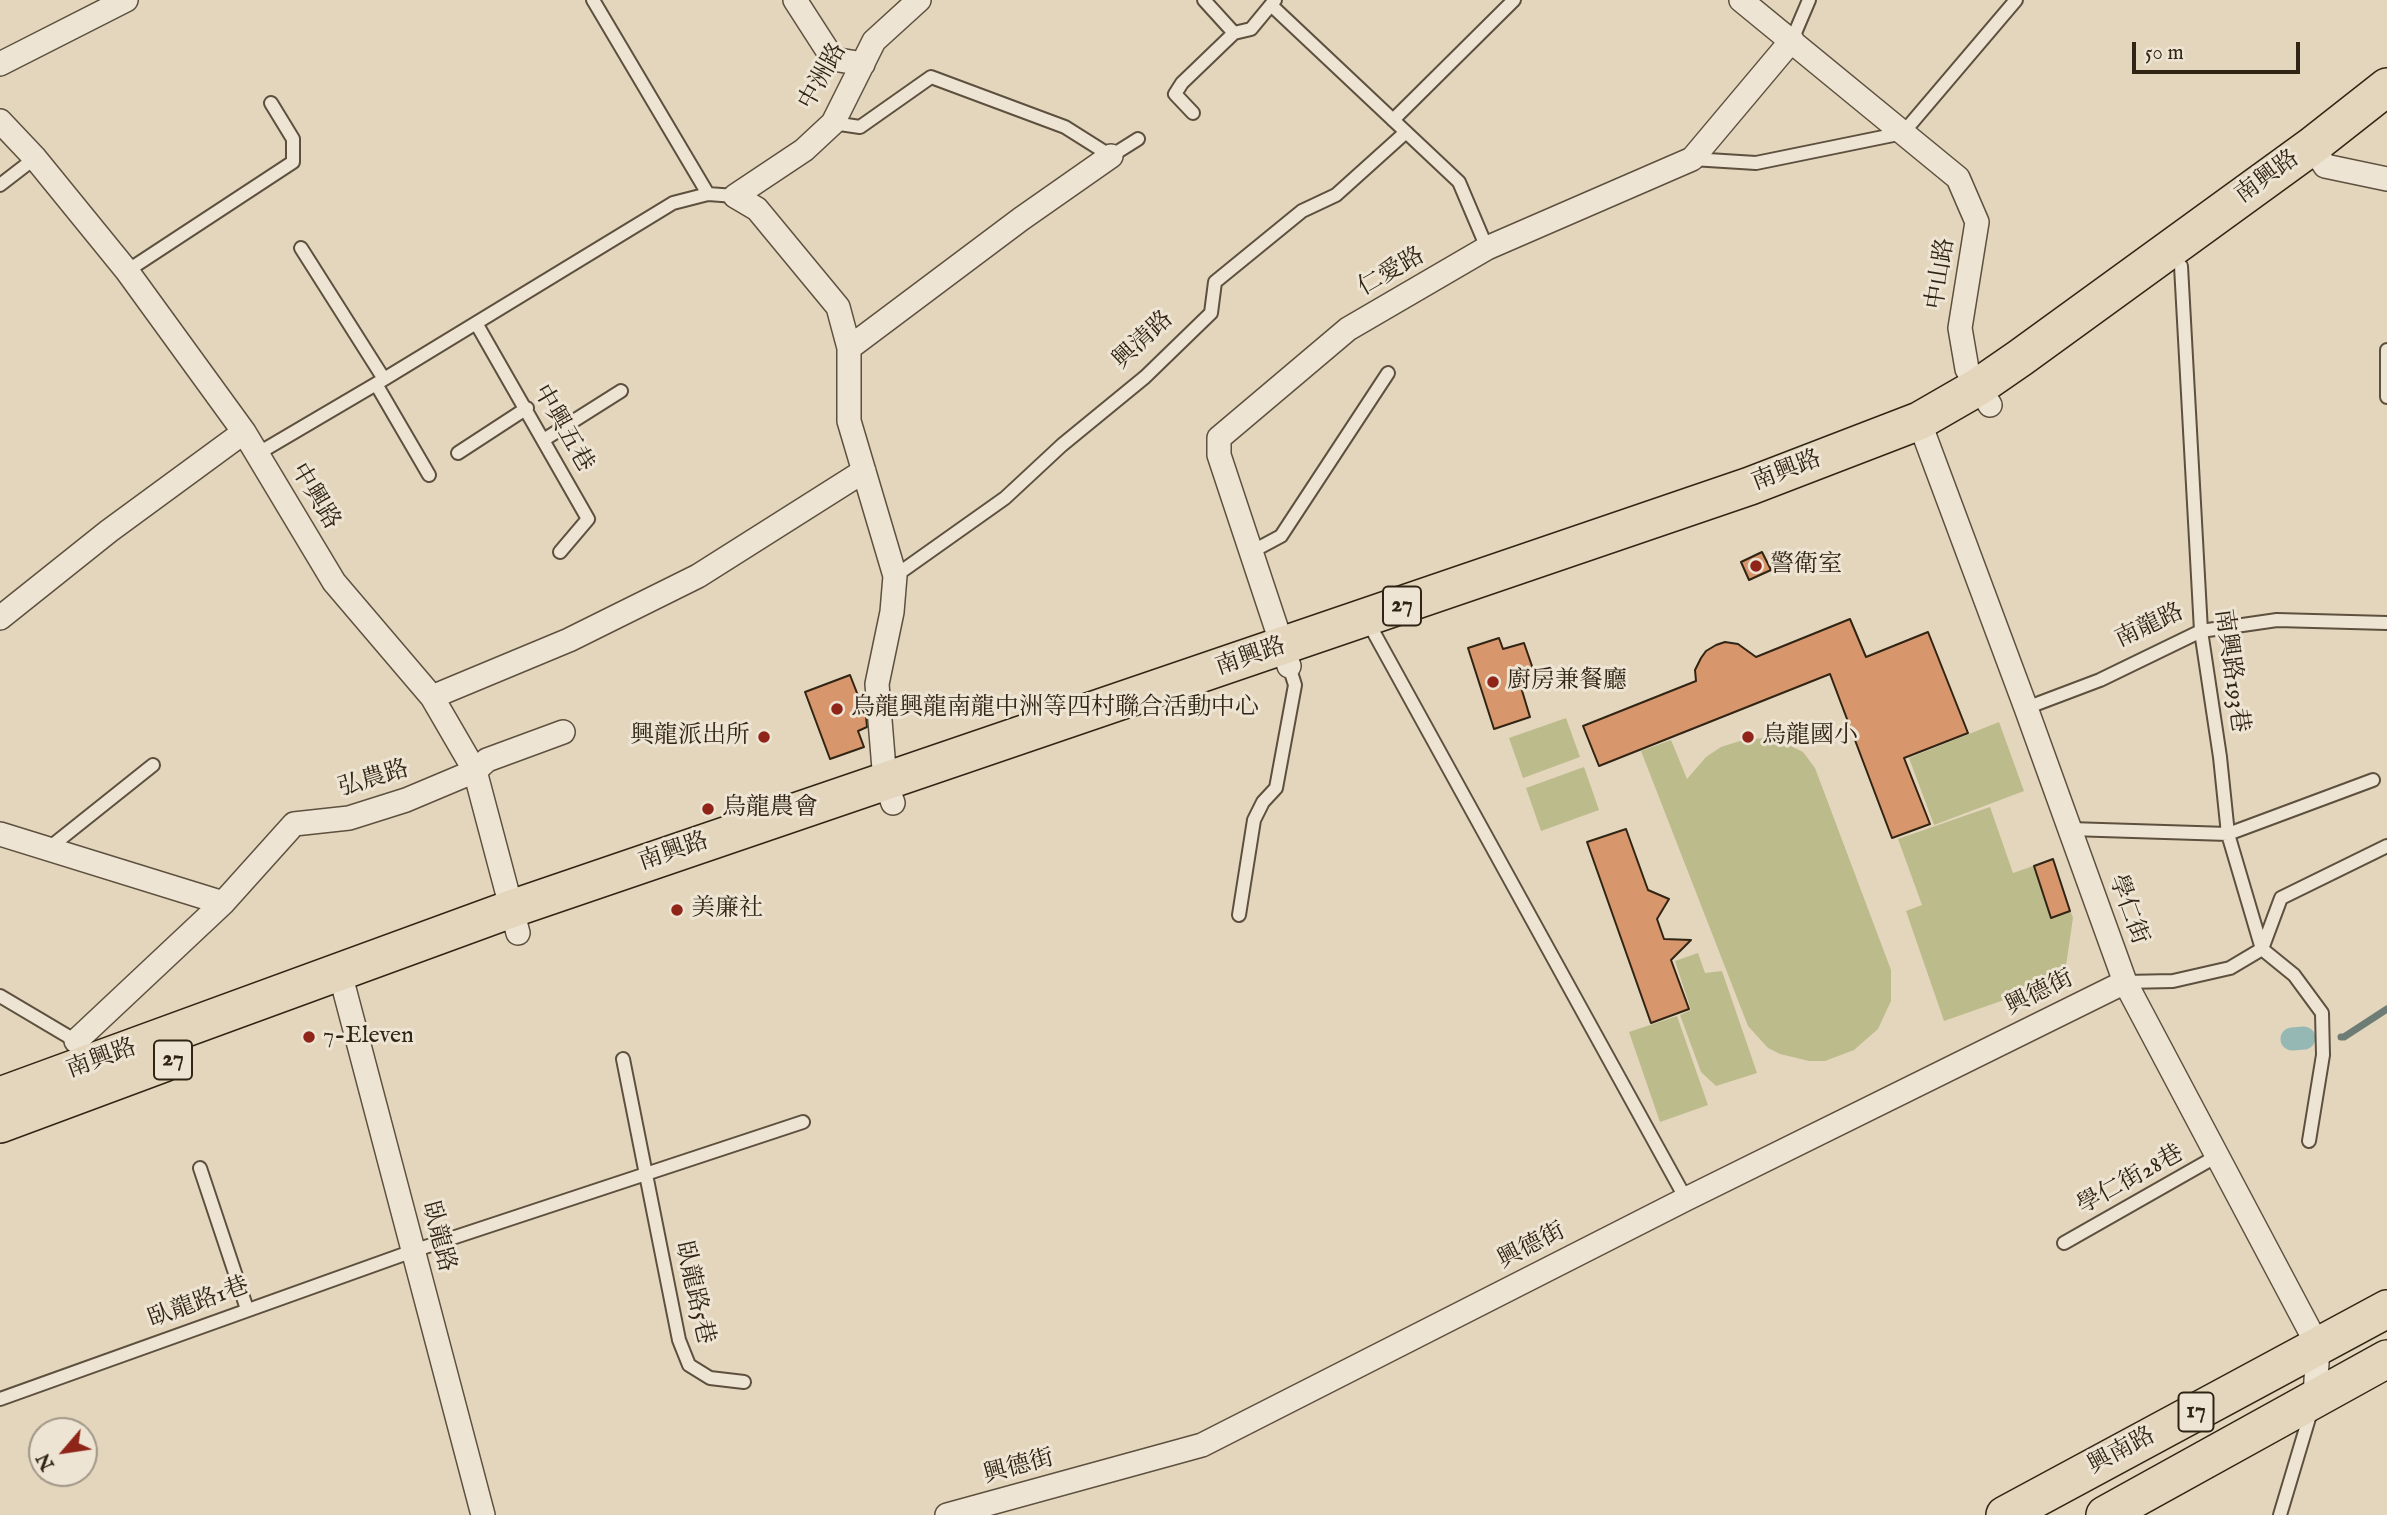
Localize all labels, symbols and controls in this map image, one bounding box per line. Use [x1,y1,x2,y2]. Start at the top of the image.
scale bar [2135,28,2303,72]
street label: 中洲路 [794,39,854,115]
text: 50 m [2145,40,2184,67]
street label: 南興路 [2230,145,2306,211]
street label: 中山路 [1922,236,1962,312]
street label: 仁愛路 [1354,243,1430,303]
street label: 興清路 [1108,306,1180,376]
street label: 中興五巷 [526,380,598,478]
street label: 南興路 [1748,446,1826,498]
street label: 中興路 [283,459,345,535]
place label: 警衛室 [1770,552,1842,580]
marker: 警衛室 [1748,558,1764,574]
road number: 27 [1383,586,1421,626]
street label: 南龍路 [2111,599,2189,655]
street label: 南興路193巷 [2207,607,2253,735]
street label: 南興路 [1212,633,1290,683]
place label: 廚房兼餐廳 [1507,668,1627,696]
marker: 廚房兼餐廳 [1485,674,1501,690]
place label: 烏龍興龍南龍中洲等四村聯合活動中心 [851,695,1259,723]
marker: 烏龍興龍南龍中洲等四村聯合活動中心 [829,701,845,717]
place label: 興龍派出所 [630,723,750,751]
place label: 烏龍國小 [1762,723,1858,751]
marker: 興龍派出所 [756,729,772,745]
marker: 烏龍國小 [1740,729,1756,745]
street label: 弘農路 [335,756,413,804]
place label: 烏龍農會 [722,795,818,823]
marker: 烏龍農會 [700,801,716,817]
street label: 南興路 [635,828,713,878]
street label: 學仁街 [2101,871,2153,949]
place label: 美廉社 [691,896,763,924]
marker: 美廉社 [669,902,685,918]
street label: 興德街 [2001,965,2079,1023]
place label: 7-Eleven [323,1023,414,1051]
marker: 7-Eleven [301,1029,317,1045]
street label: 南興路 [63,1034,141,1086]
road number: 27 [154,1040,192,1079]
street label: 學仁街28巷 [2073,1140,2189,1222]
street label: 臥龍路 [414,1198,460,1276]
street label: 興德街 [1493,1218,1571,1276]
street label: 臥龍路5巷 [667,1239,719,1347]
street label: 臥龍路1巷 [145,1273,253,1335]
road number: 17 [2178,1392,2214,1432]
north arrow [28,1417,98,1487]
street label: 興南路 [2083,1422,2161,1482]
street label: 興德街 [980,1445,1058,1491]
text: N [32,1448,61,1474]

